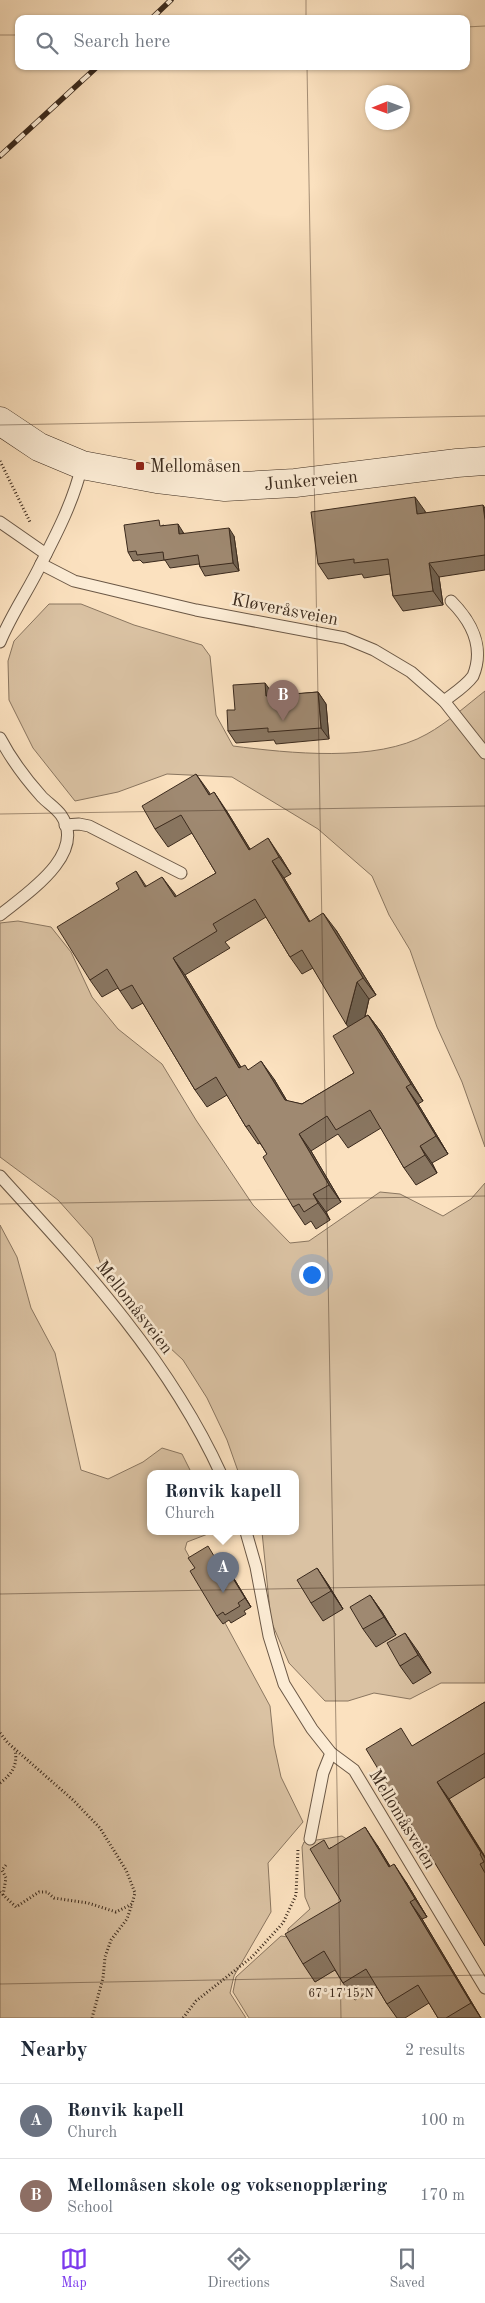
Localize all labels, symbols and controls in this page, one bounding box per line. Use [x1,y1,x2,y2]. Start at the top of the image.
search box [15,15,470,70]
icon: search [33,29,61,57]
text: Search here [73,33,170,52]
north arrow [365,85,410,130]
place label: Mellomåsen [150,458,241,476]
marker: Mellomåsen [134,460,146,472]
street label: Junkerveien [264,468,359,494]
street label: Kløveråsveien [230,591,340,629]
pin: B [267,680,299,721]
street label: Mellomåsveien [92,1258,176,1358]
your location [299,1262,325,1288]
popup [147,1470,299,1535]
text: Rønvik kapell [165,1483,281,1502]
text: Church [165,1506,215,1522]
pin: A [207,1552,239,1593]
street label: Mellomåsveien [365,1767,439,1873]
text: 67°17'15"N [308,1987,374,2000]
text: Nearby [20,2040,88,2061]
text: 2 results [405,2043,465,2059]
text: Rønvik kapell [67,2102,184,2121]
text: A [30,2113,42,2129]
text: 100 m [420,2113,465,2129]
text: Church [67,2125,117,2141]
text: Mellomåsen skole og voksenopplæring [67,2177,387,2196]
text: B [30,2188,42,2204]
text: 170 m [420,2188,465,2204]
text: School [67,2200,113,2216]
tab: Map [60,2245,88,2292]
tab: Directions [208,2245,270,2292]
tab: Saved [389,2245,425,2292]

